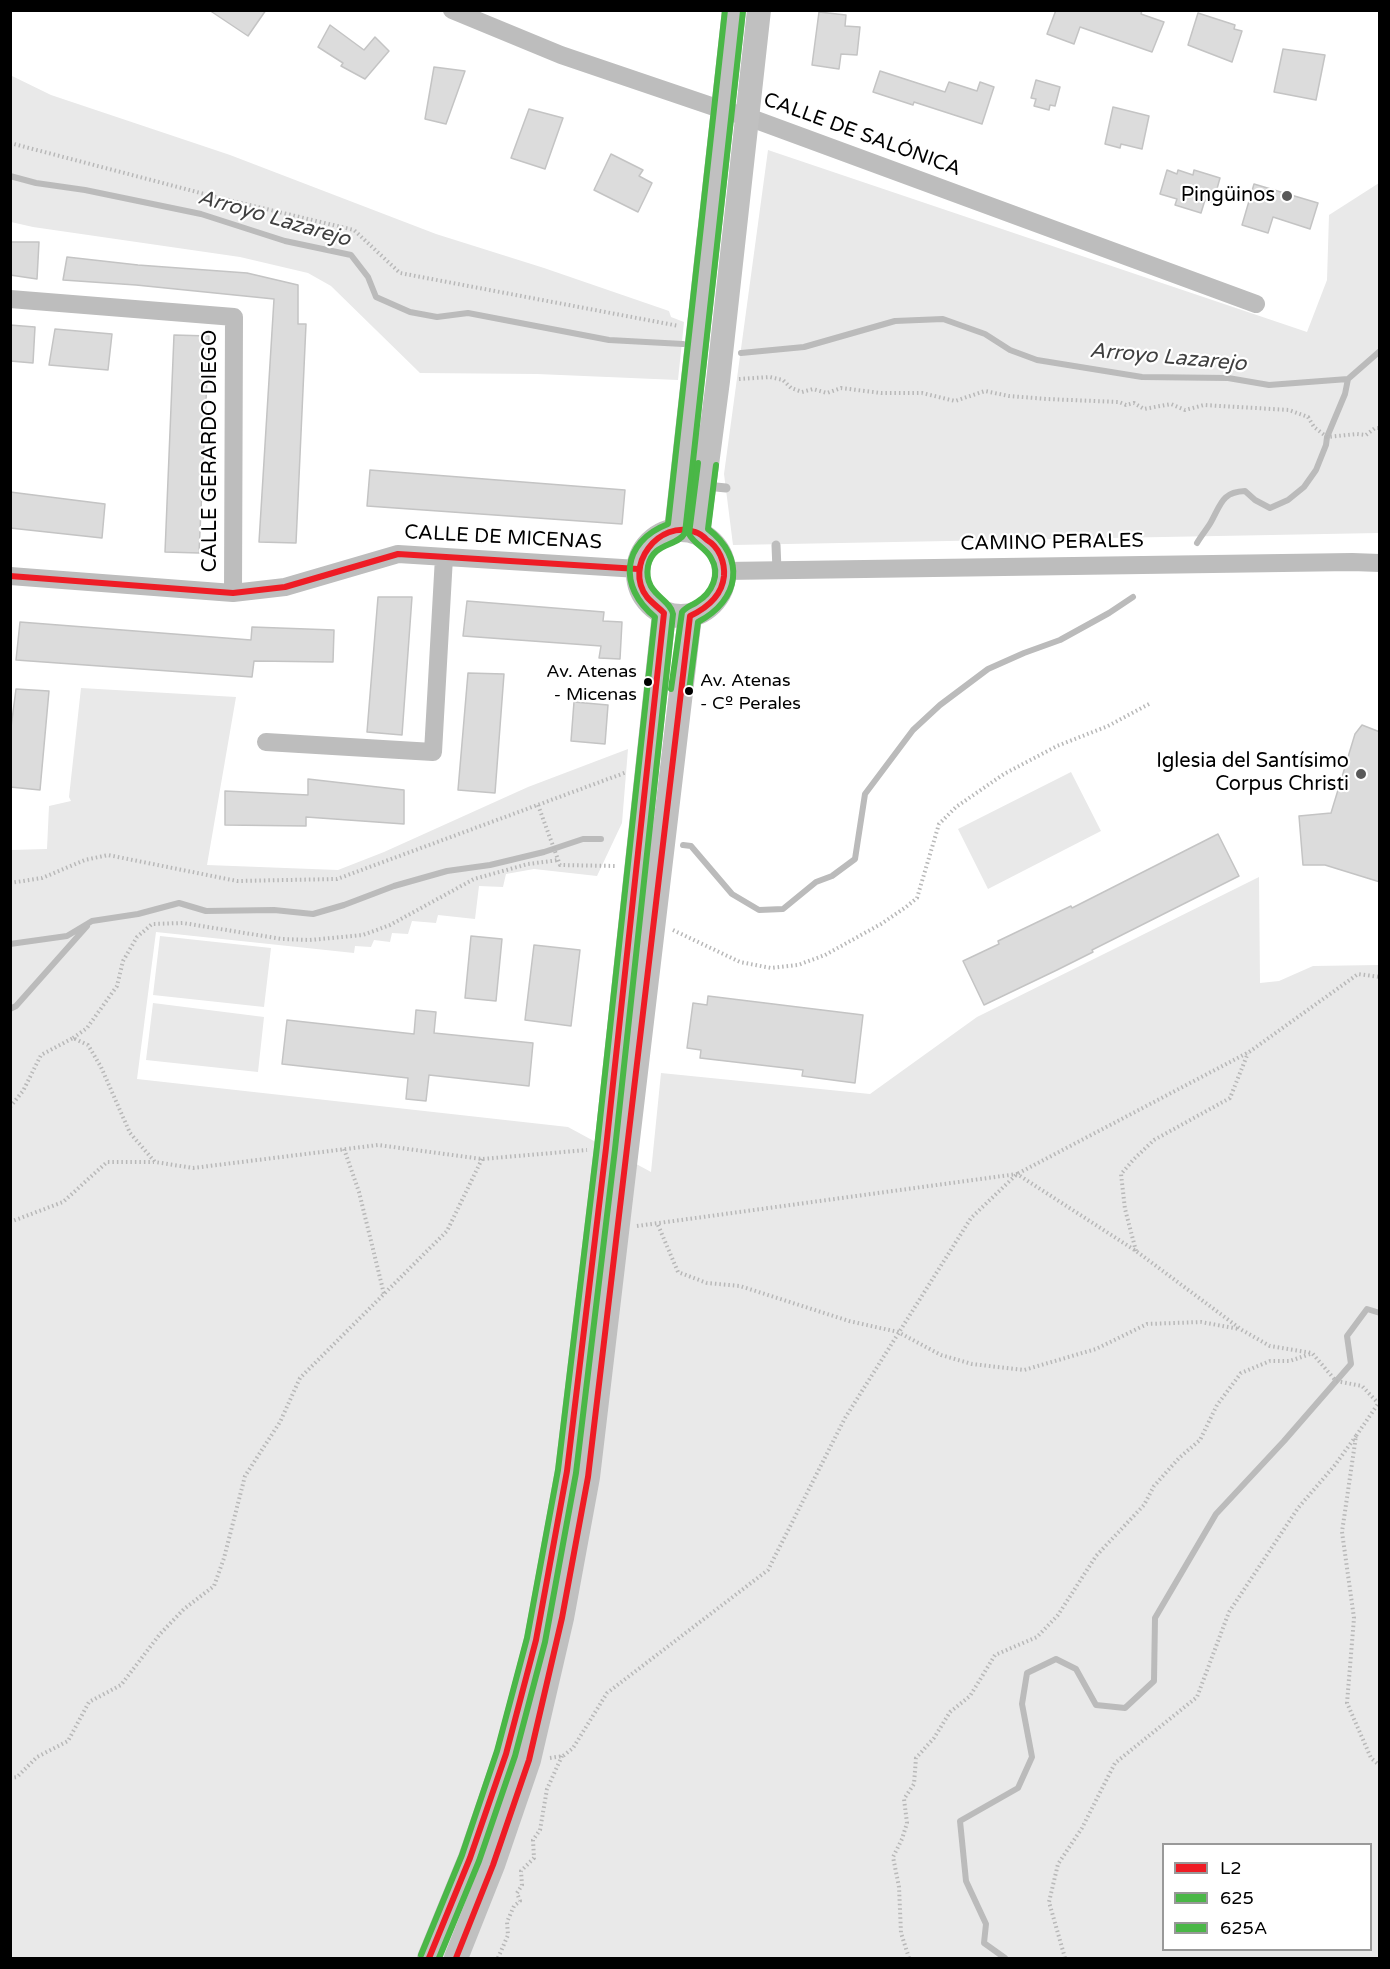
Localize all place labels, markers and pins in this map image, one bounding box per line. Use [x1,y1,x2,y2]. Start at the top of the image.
place label: Pingüinos [1181,184,1275,208]
marker: Pingüinos [1280,189,1294,203]
place label: Av. Atenas - Micenas [546,661,637,704]
place label: Av. Atenas - Cº Perales [700,670,801,712]
marker: Av. Atenas - Micenas [642,676,654,688]
marker: Av. Atenas - Cº Perales [683,685,695,697]
place label: Iglesia del Santísimo Corpus Christi [1156,750,1349,797]
marker: Iglesia del Santísimo Corpus Christi [1354,767,1368,781]

